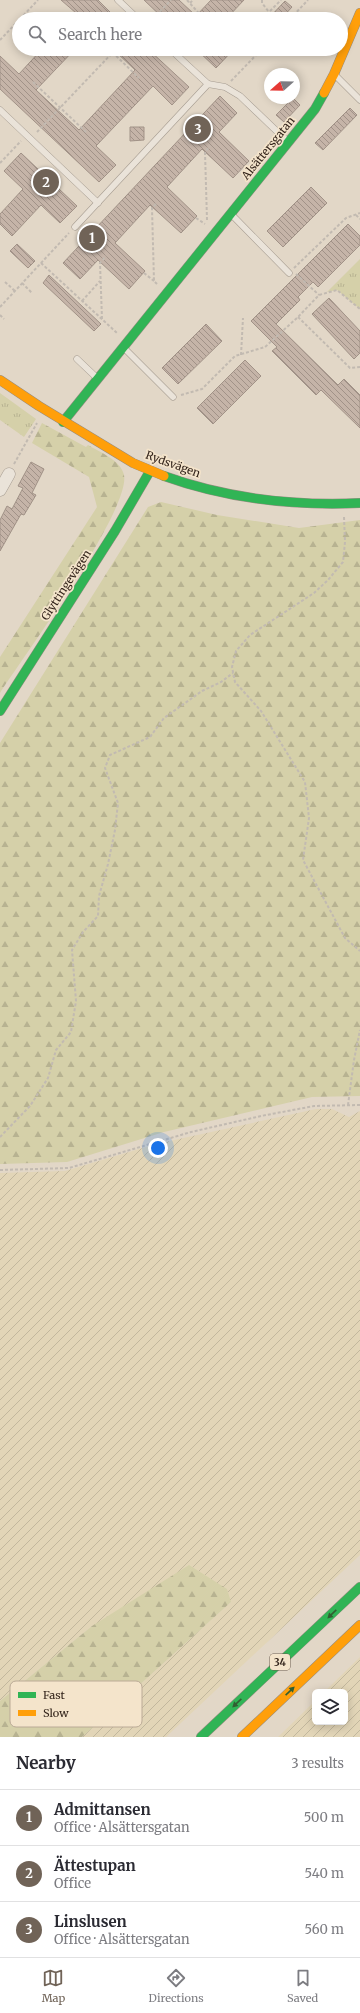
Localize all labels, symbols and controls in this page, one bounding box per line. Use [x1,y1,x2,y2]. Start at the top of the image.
search box [12,12,348,56]
icon: search [26,23,48,45]
text: Search here [58,25,142,44]
north arrow [264,68,300,104]
street label: Alsättersgatan [238,113,298,183]
pin: 3 [185,114,211,144]
pin: 2 [33,167,59,197]
pin: 1 [79,223,105,253]
street label: Rydsvägen [144,448,203,481]
street label: Glyttingevägen [38,547,94,623]
your location [148,1138,168,1158]
one-way arrow [327,1609,337,1619]
road number: 34 [270,1654,290,1670]
legend [10,1681,142,1727]
one-way arrow [286,1687,295,1696]
text: Fast [43,1688,66,1702]
map controls [312,1689,348,1725]
button: layers [312,1689,348,1725]
one-way arrow [232,1698,242,1708]
text: Slow [43,1706,69,1720]
text: Nearby [16,1752,76,1774]
text: 3 results [291,1755,344,1772]
text: Admittansen [54,1800,151,1819]
text: 1 [26,1809,32,1826]
text: 500 m [304,1809,344,1826]
text: Office · Alsättersgatan [54,1819,190,1836]
text: Ättestupan [54,1856,136,1875]
text: 2 [25,1865,33,1882]
text: 540 m [304,1865,344,1882]
text: Office [54,1875,91,1892]
text: Linslusen [54,1912,127,1931]
text: 3 [25,1921,33,1938]
text: 560 m [304,1921,344,1938]
text: Office · Alsättersgatan [54,1931,190,1948]
tab: Map [42,1967,65,2005]
tab: Directions [149,1967,204,2005]
tab: Saved [287,1967,318,2005]

